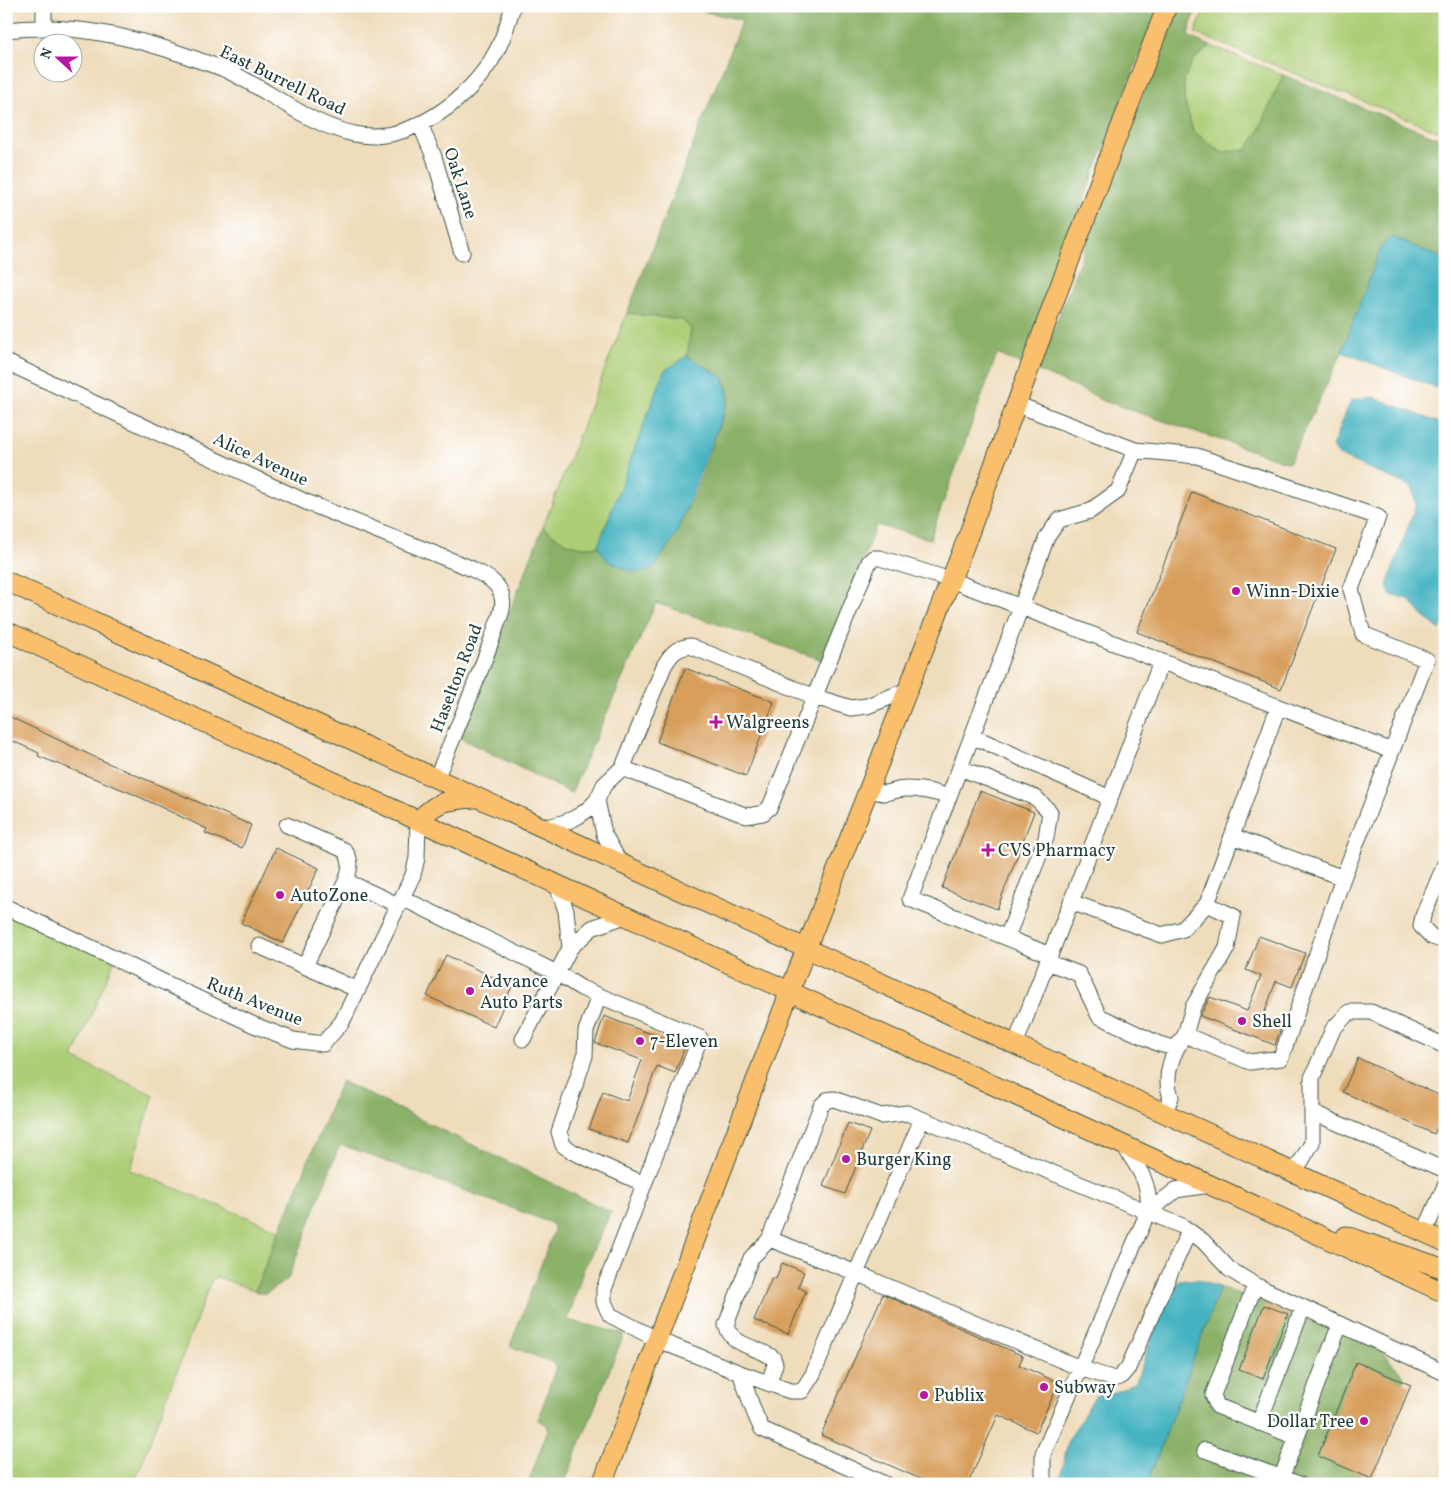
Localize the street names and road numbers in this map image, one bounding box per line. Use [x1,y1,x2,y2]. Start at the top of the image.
street label: East Burrell Road [215,40,350,123]
street label: Oak Lane [436,144,483,222]
street label: Alice Avenue [209,427,312,493]
street label: Haselton Road [425,620,490,737]
street label: Ruth Avenue [202,972,306,1033]

